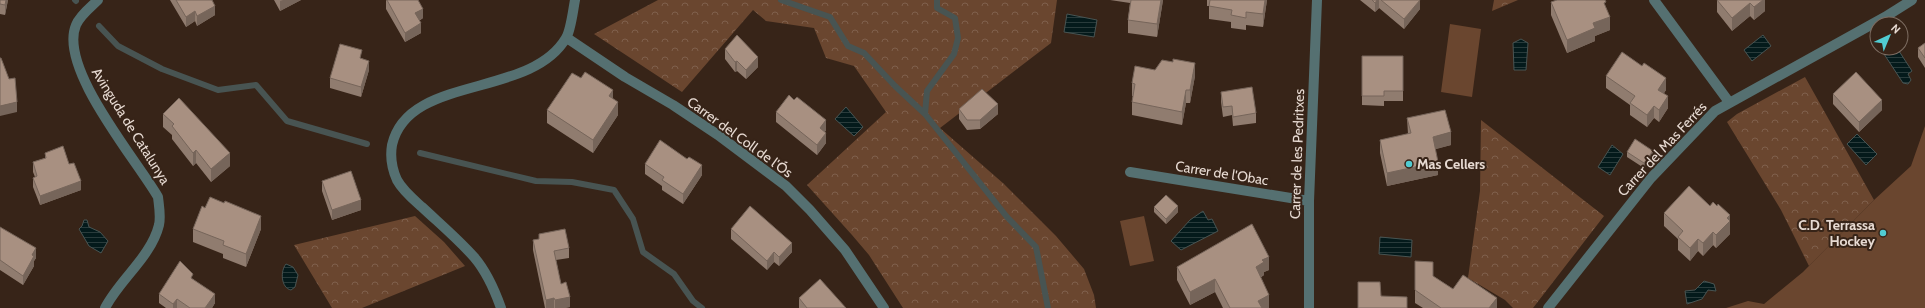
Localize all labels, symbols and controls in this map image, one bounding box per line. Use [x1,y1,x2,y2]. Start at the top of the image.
north arrow [1869,16,1909,56]
text: N [1888,21,1904,37]
street label: Avinguda de Catalunya [88,64,174,188]
street label: Carrer de les Pedritxes [1286,88,1308,219]
street label: Carrer del Coll de l'Ós [684,93,796,181]
street label: Carrer del Mas Ferrés [1614,98,1711,200]
place label: Mas Cellers [1417,155,1485,173]
street label: Carrer de l'Obac [1174,157,1270,189]
marker: Mas Cellers [1404,159,1414,169]
place label: C.D. Terrassa Hockey [1798,216,1875,250]
marker: C.D. Terrassa Hockey [1878,228,1888,238]

